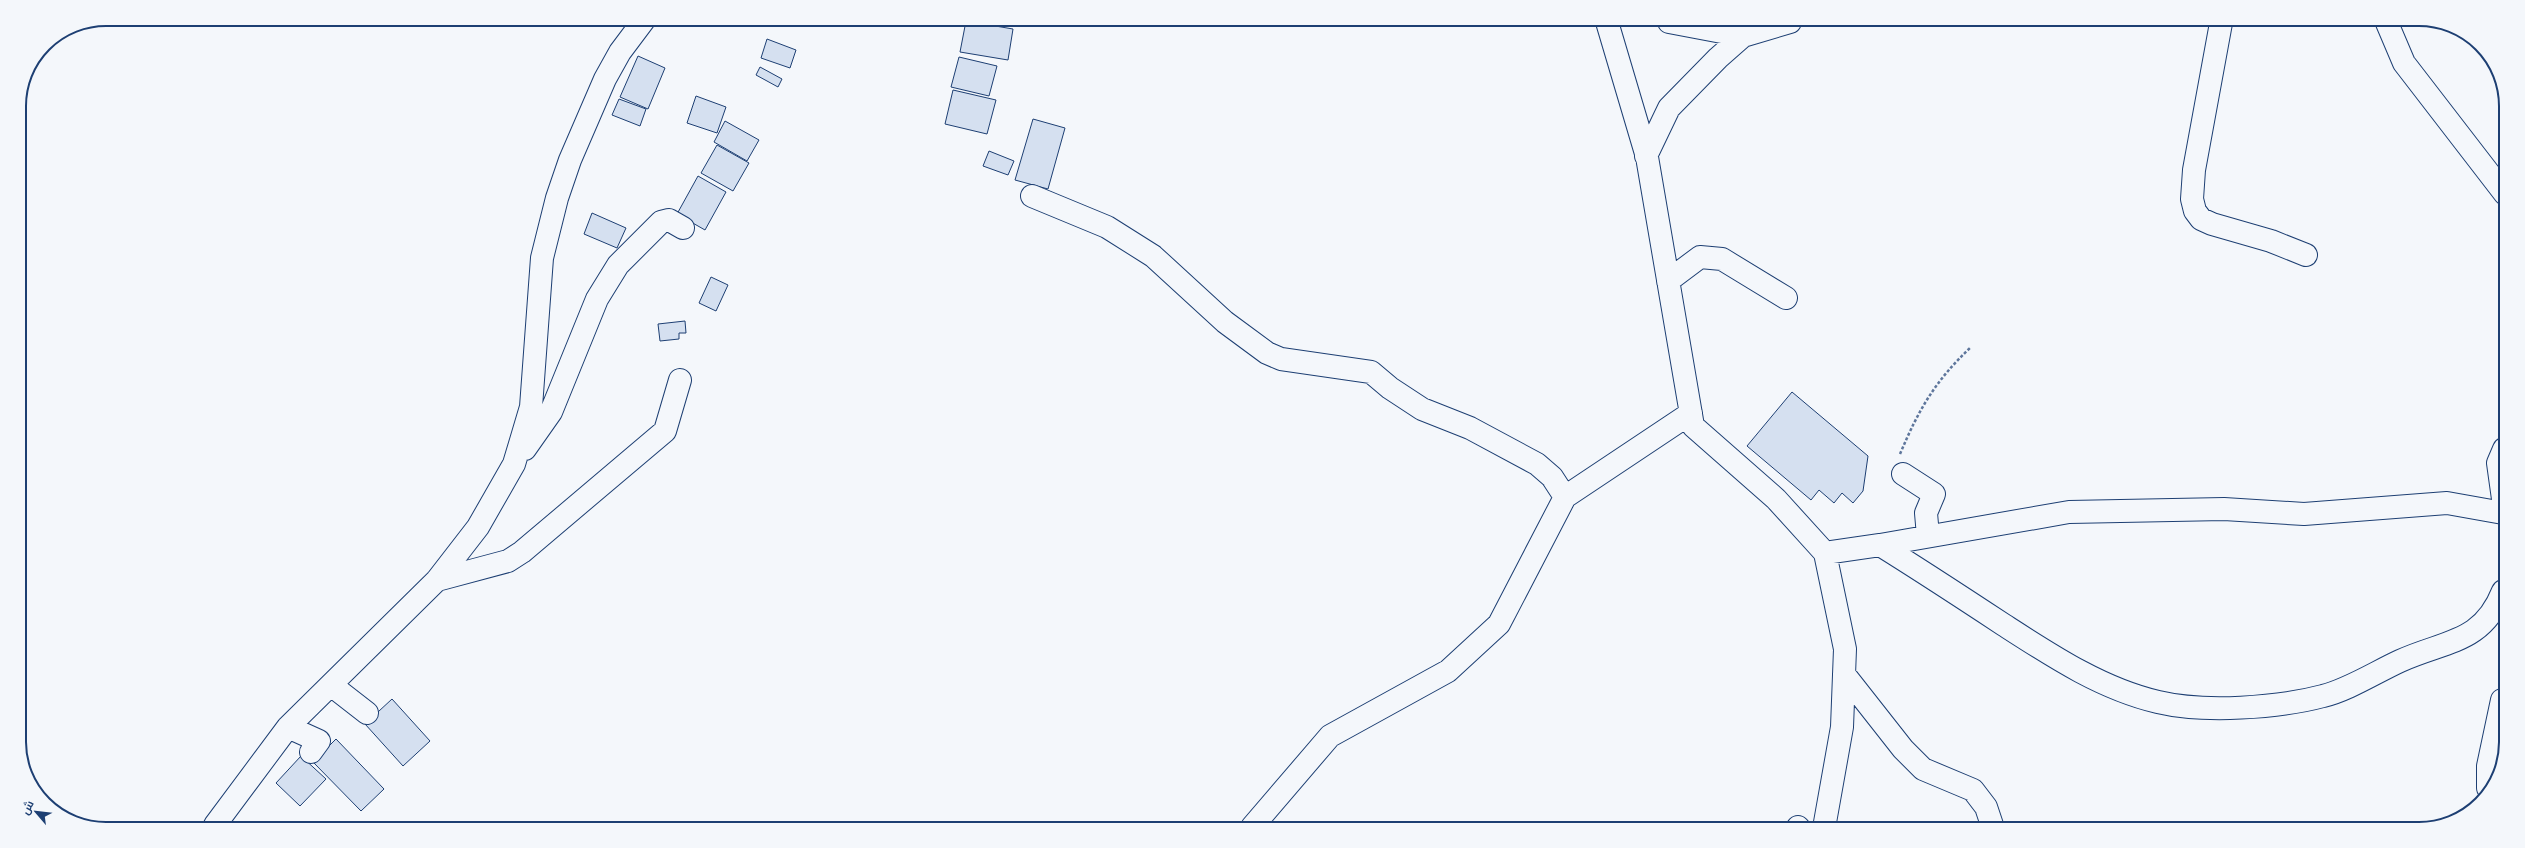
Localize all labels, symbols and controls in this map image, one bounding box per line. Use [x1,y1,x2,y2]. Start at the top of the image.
north arrow [16,792,56,832]
text: ش [17,797,38,817]

